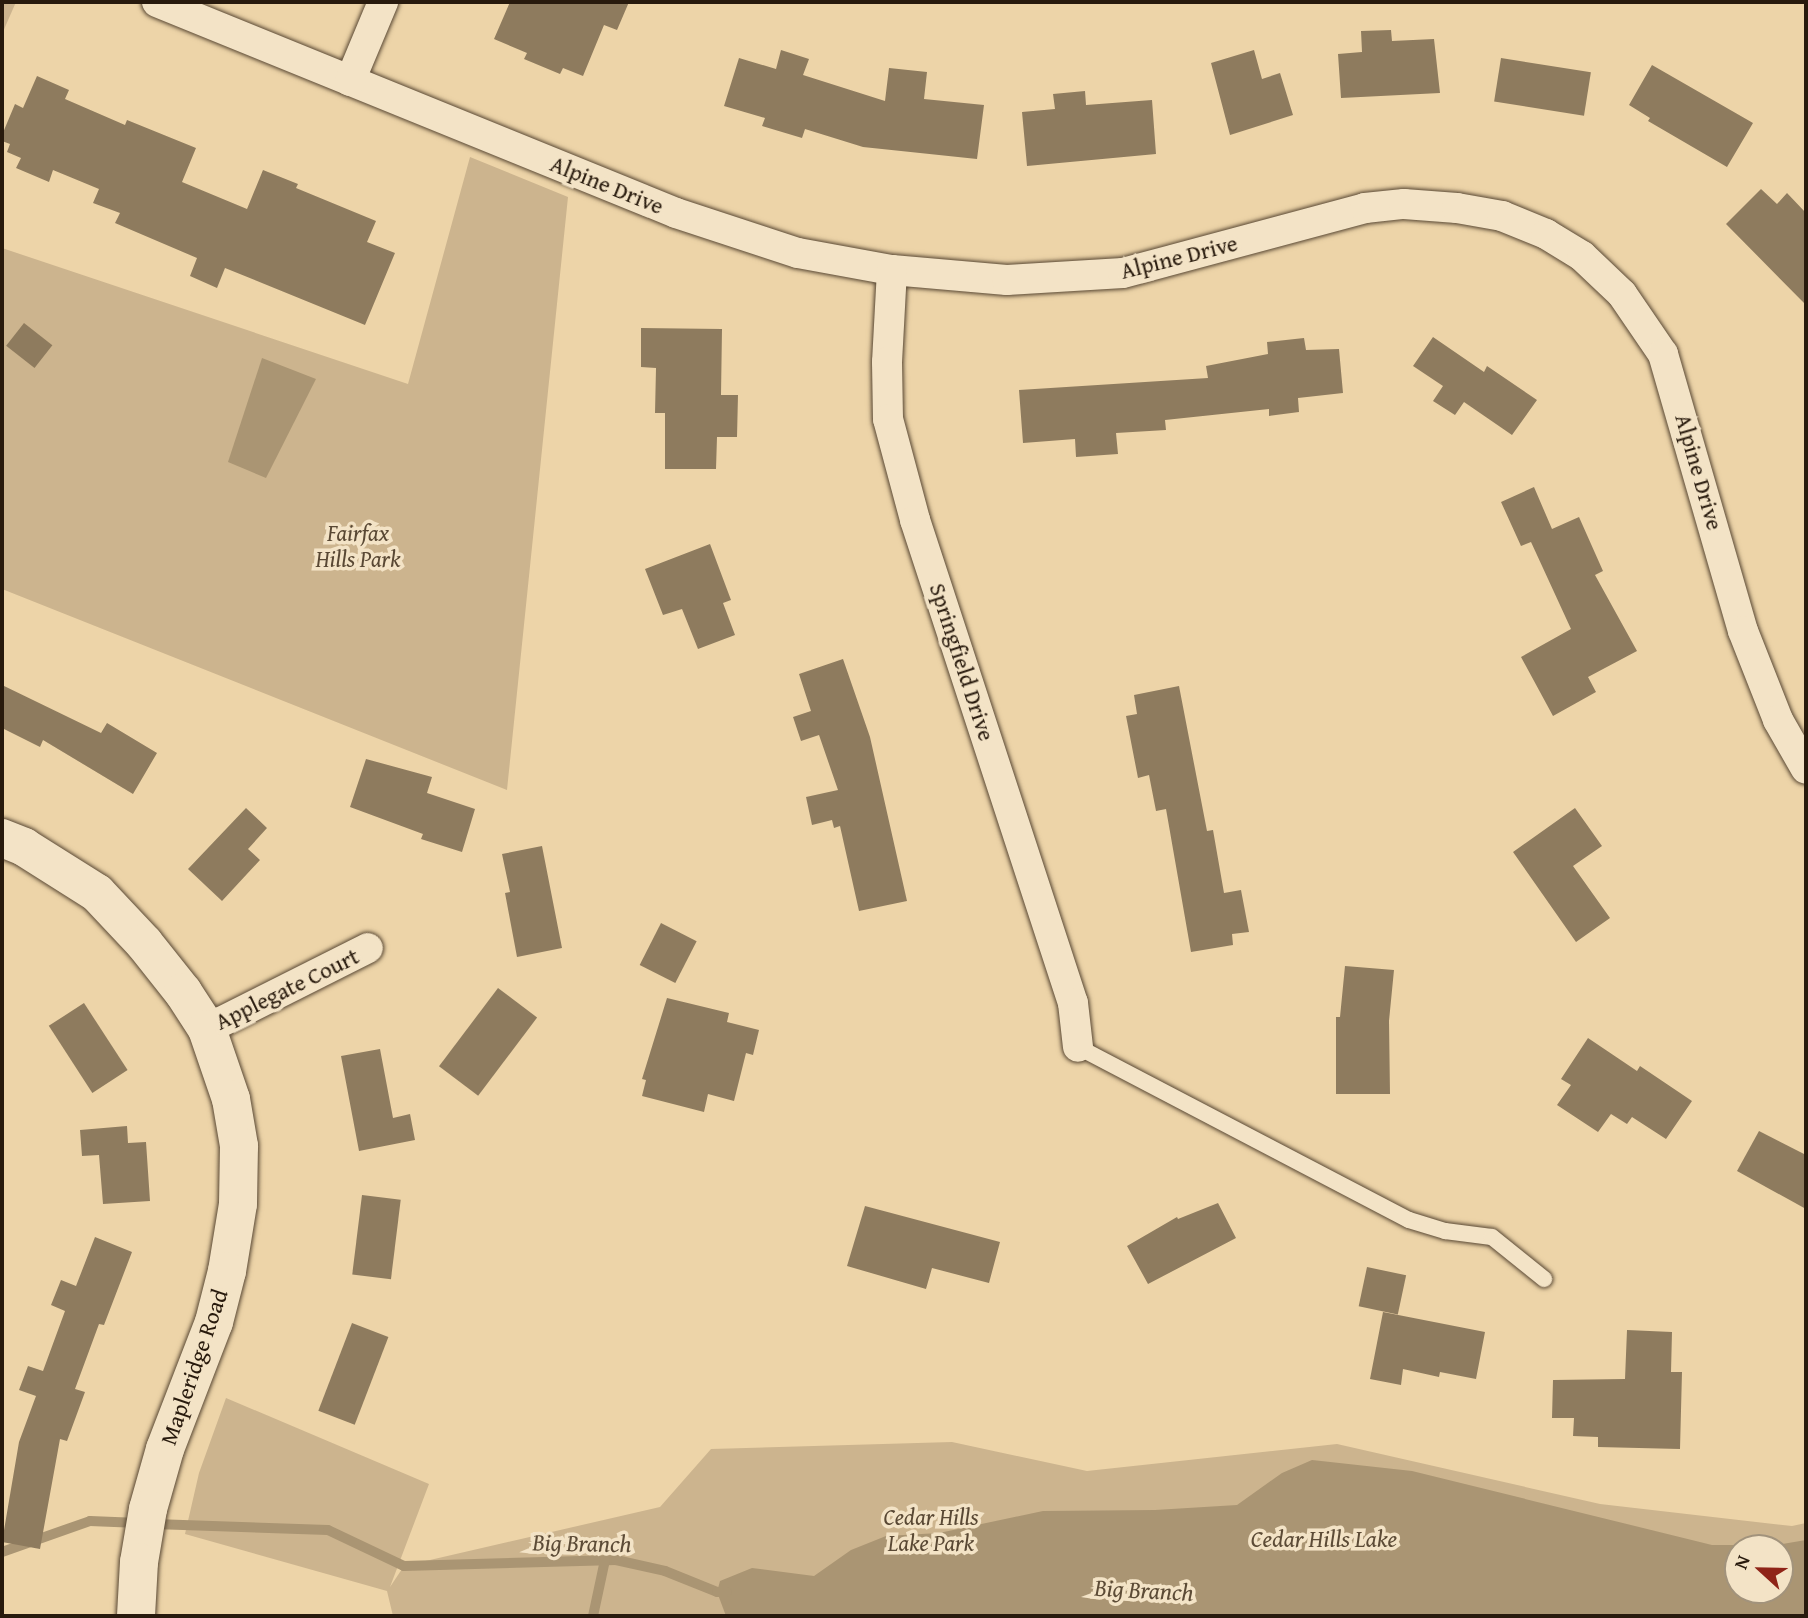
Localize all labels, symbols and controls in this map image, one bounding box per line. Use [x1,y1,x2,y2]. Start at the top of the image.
street label: Alpine Drive [546,150,668,220]
street label: Alpine Drive [1118,229,1240,285]
street label: Alpine Drive [1669,411,1729,533]
park label: Fairfax Hills Park [315,519,401,573]
street label: Springfield Drive [924,580,1000,744]
street label: Applegate Court [211,942,363,1036]
street label: Mapleridge Road [154,1285,234,1449]
park label: Cedar Hills Lake Park [883,1503,979,1557]
water label: Cedar Hills Lake [1251,1525,1397,1553]
water label: Big Branch [532,1528,632,1558]
north arrow [1724,1534,1794,1604]
text: N [1726,1551,1757,1573]
water label: Big Branch [1094,1573,1194,1607]

